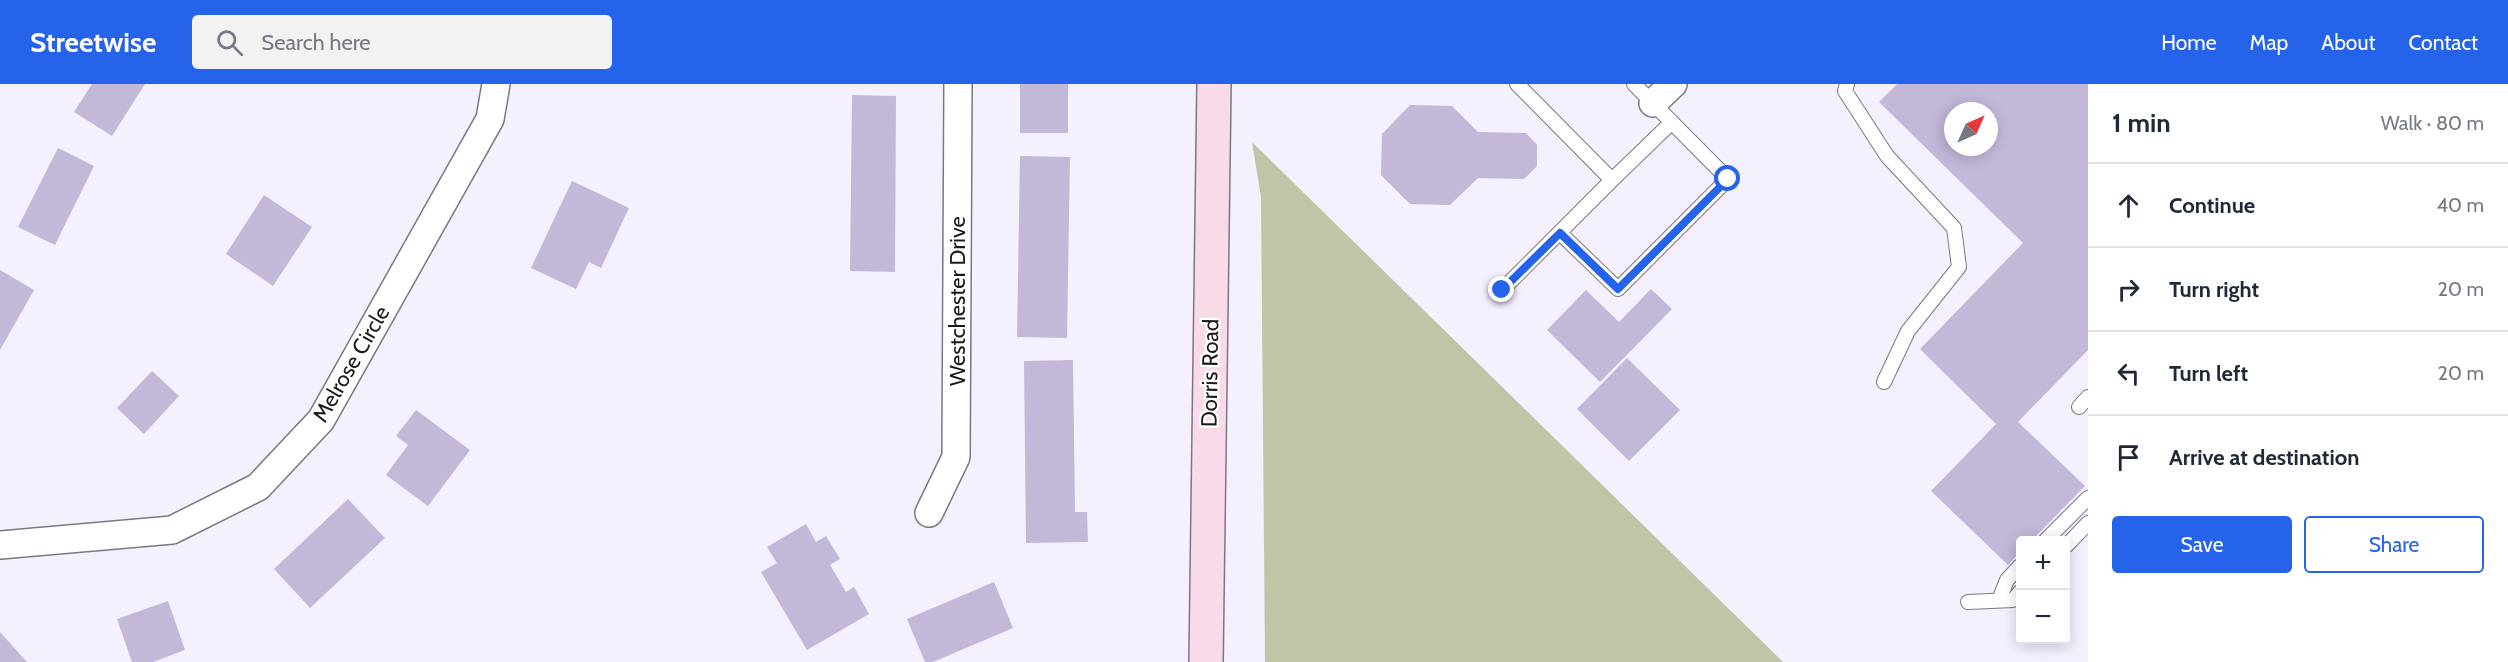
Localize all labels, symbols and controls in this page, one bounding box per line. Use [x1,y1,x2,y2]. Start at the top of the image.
search box [192,15,612,69]
text: Streetwise [30,25,156,59]
icon: search [213,26,246,59]
text: Search here [261,29,371,56]
text: Home [2161,30,2217,55]
text: Map [2250,30,2288,55]
text: About [2321,30,2375,55]
text: Contact [2408,30,2478,55]
north arrow [1944,102,1998,156]
text: 1 min [2112,107,2171,139]
text: Walk · 80 m [2381,111,2484,135]
route start [1714,165,1740,191]
icon: ahead [2112,189,2145,222]
text: Continue [2169,192,2255,219]
text: 40 m [2436,193,2484,217]
street label: Westchester Drive [944,216,971,386]
icon: right [2112,273,2145,306]
route end [1488,276,1514,302]
text: Turn right [2169,276,2259,303]
text: 20 m [2438,277,2484,301]
street label: Melrose Circle [307,301,395,427]
street label: Dorris Road [1196,319,1224,427]
icon: left [2112,357,2145,390]
text: Turn left [2169,360,2248,387]
text: 20 m [2438,361,2484,385]
icon: arrive [2112,441,2145,474]
text: Arrive at destination [2169,444,2359,471]
button: Save [2112,516,2292,573]
button: Share [2304,516,2484,573]
map controls [2016,536,2070,644]
button: + [2016,536,2070,590]
button: − [2016,590,2070,644]

